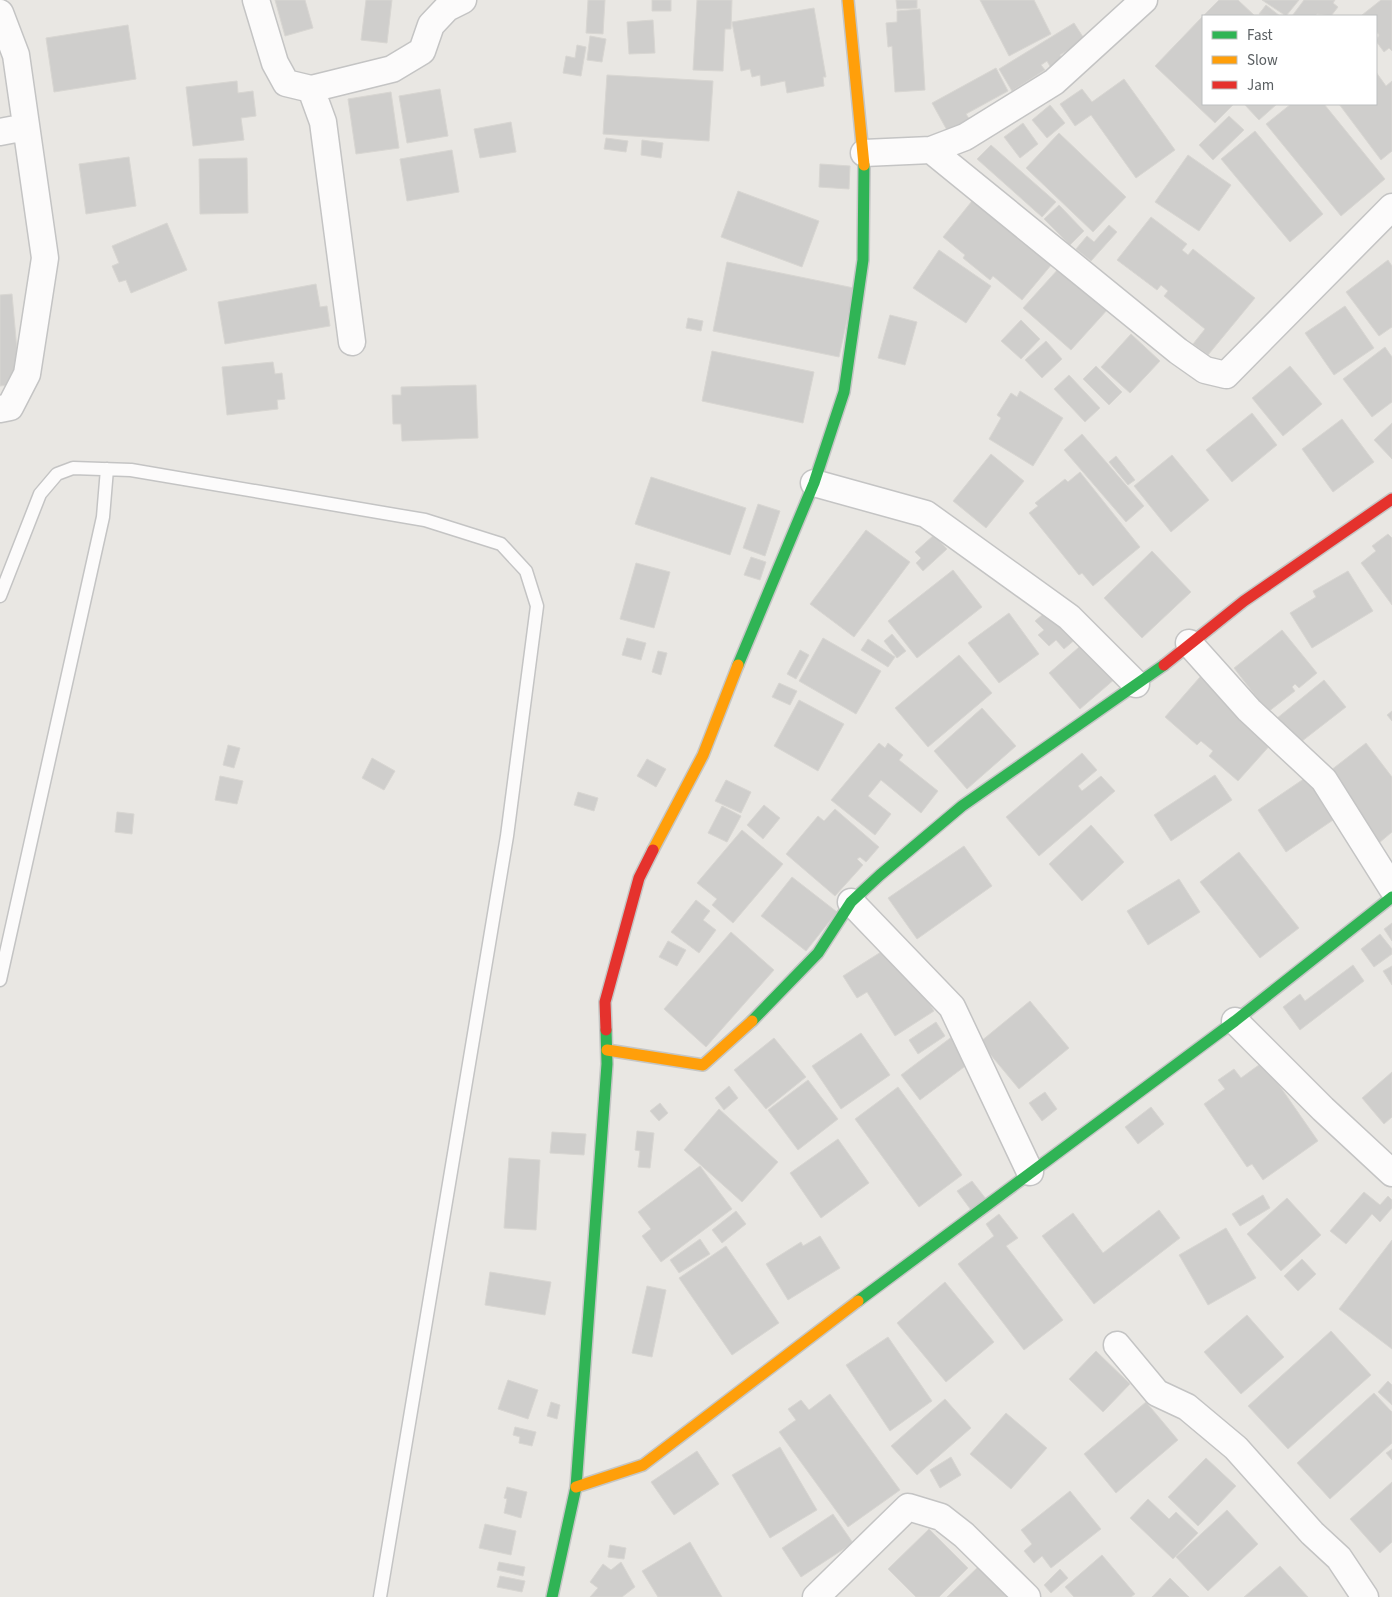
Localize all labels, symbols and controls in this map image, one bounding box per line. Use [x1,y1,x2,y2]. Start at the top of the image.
legend [1202,15,1377,105]
text: Fast [1247,25,1273,46]
text: Slow [1247,50,1278,71]
text: Jam [1247,75,1274,96]

